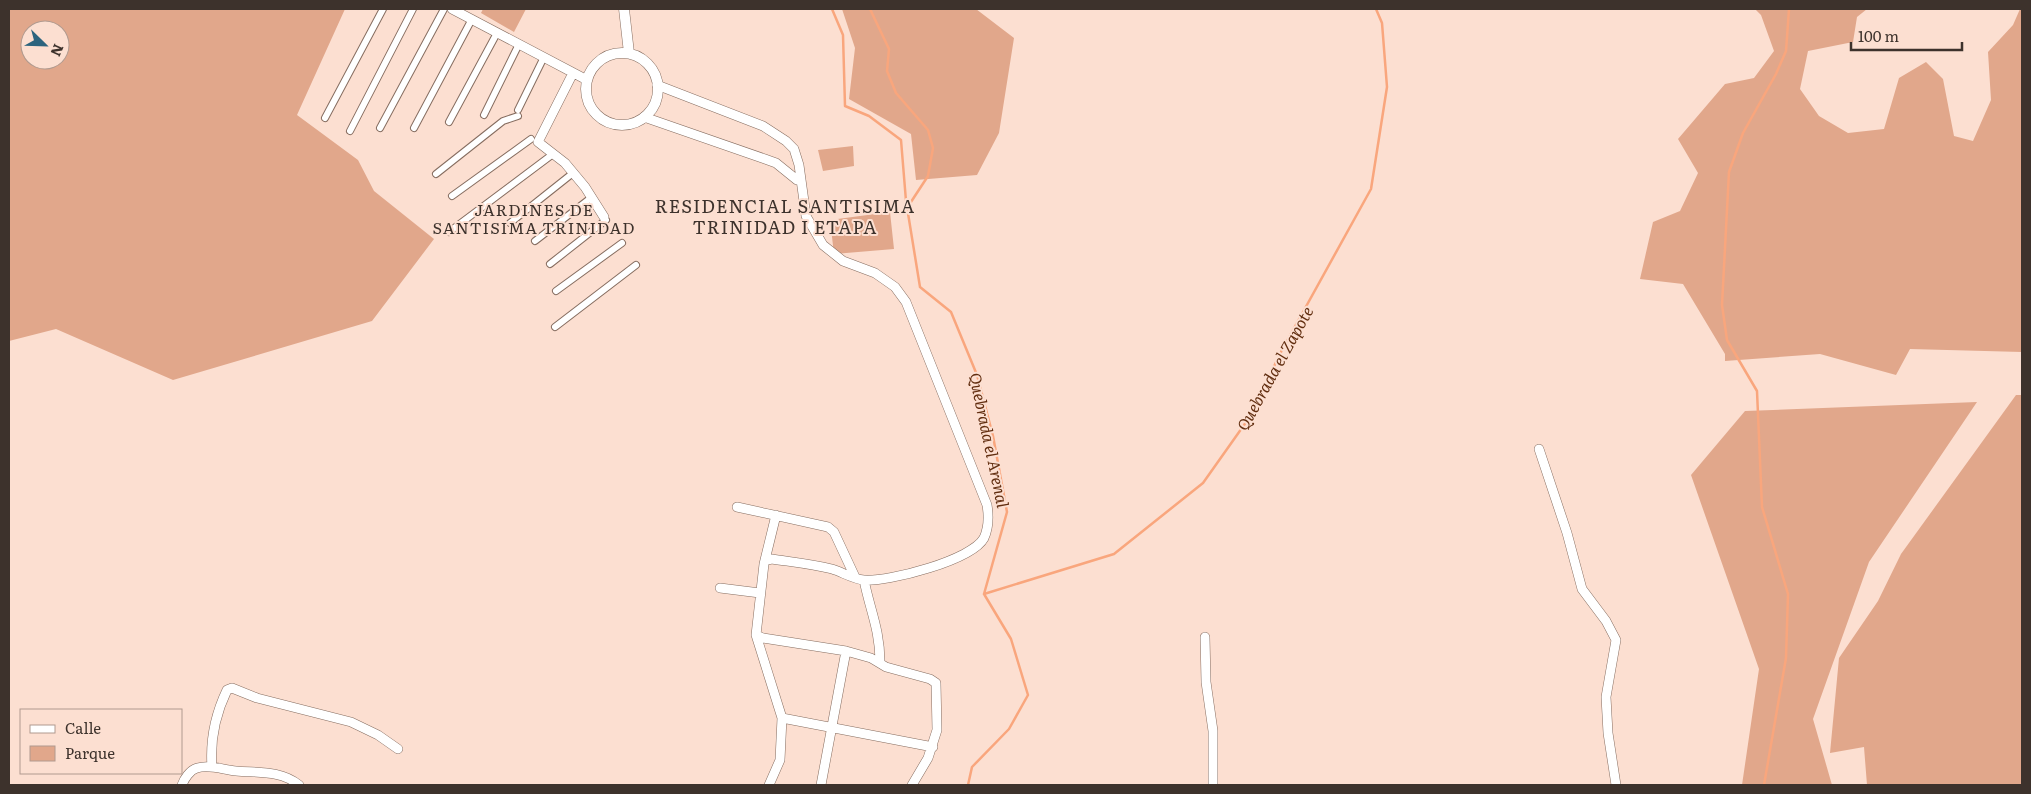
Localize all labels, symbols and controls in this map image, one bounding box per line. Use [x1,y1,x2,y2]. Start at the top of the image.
north arrow [20,20,70,70]
scale bar [1851,20,1962,52]
text: 100 m [1858,24,1899,47]
text: N [46,41,69,60]
district label: RESIDENCIAL SANTISIMA TRINIDAD I ETAPA [655,192,915,240]
district label: JARDINES DE SANTISIMA TRINIDAD [432,197,636,239]
water label: Quebrada el Zapote [1230,301,1318,435]
water label: Quebrada el Arenal [964,370,1016,510]
legend [20,709,182,774]
text: Calle [65,716,101,739]
text: Parque [65,741,115,764]

